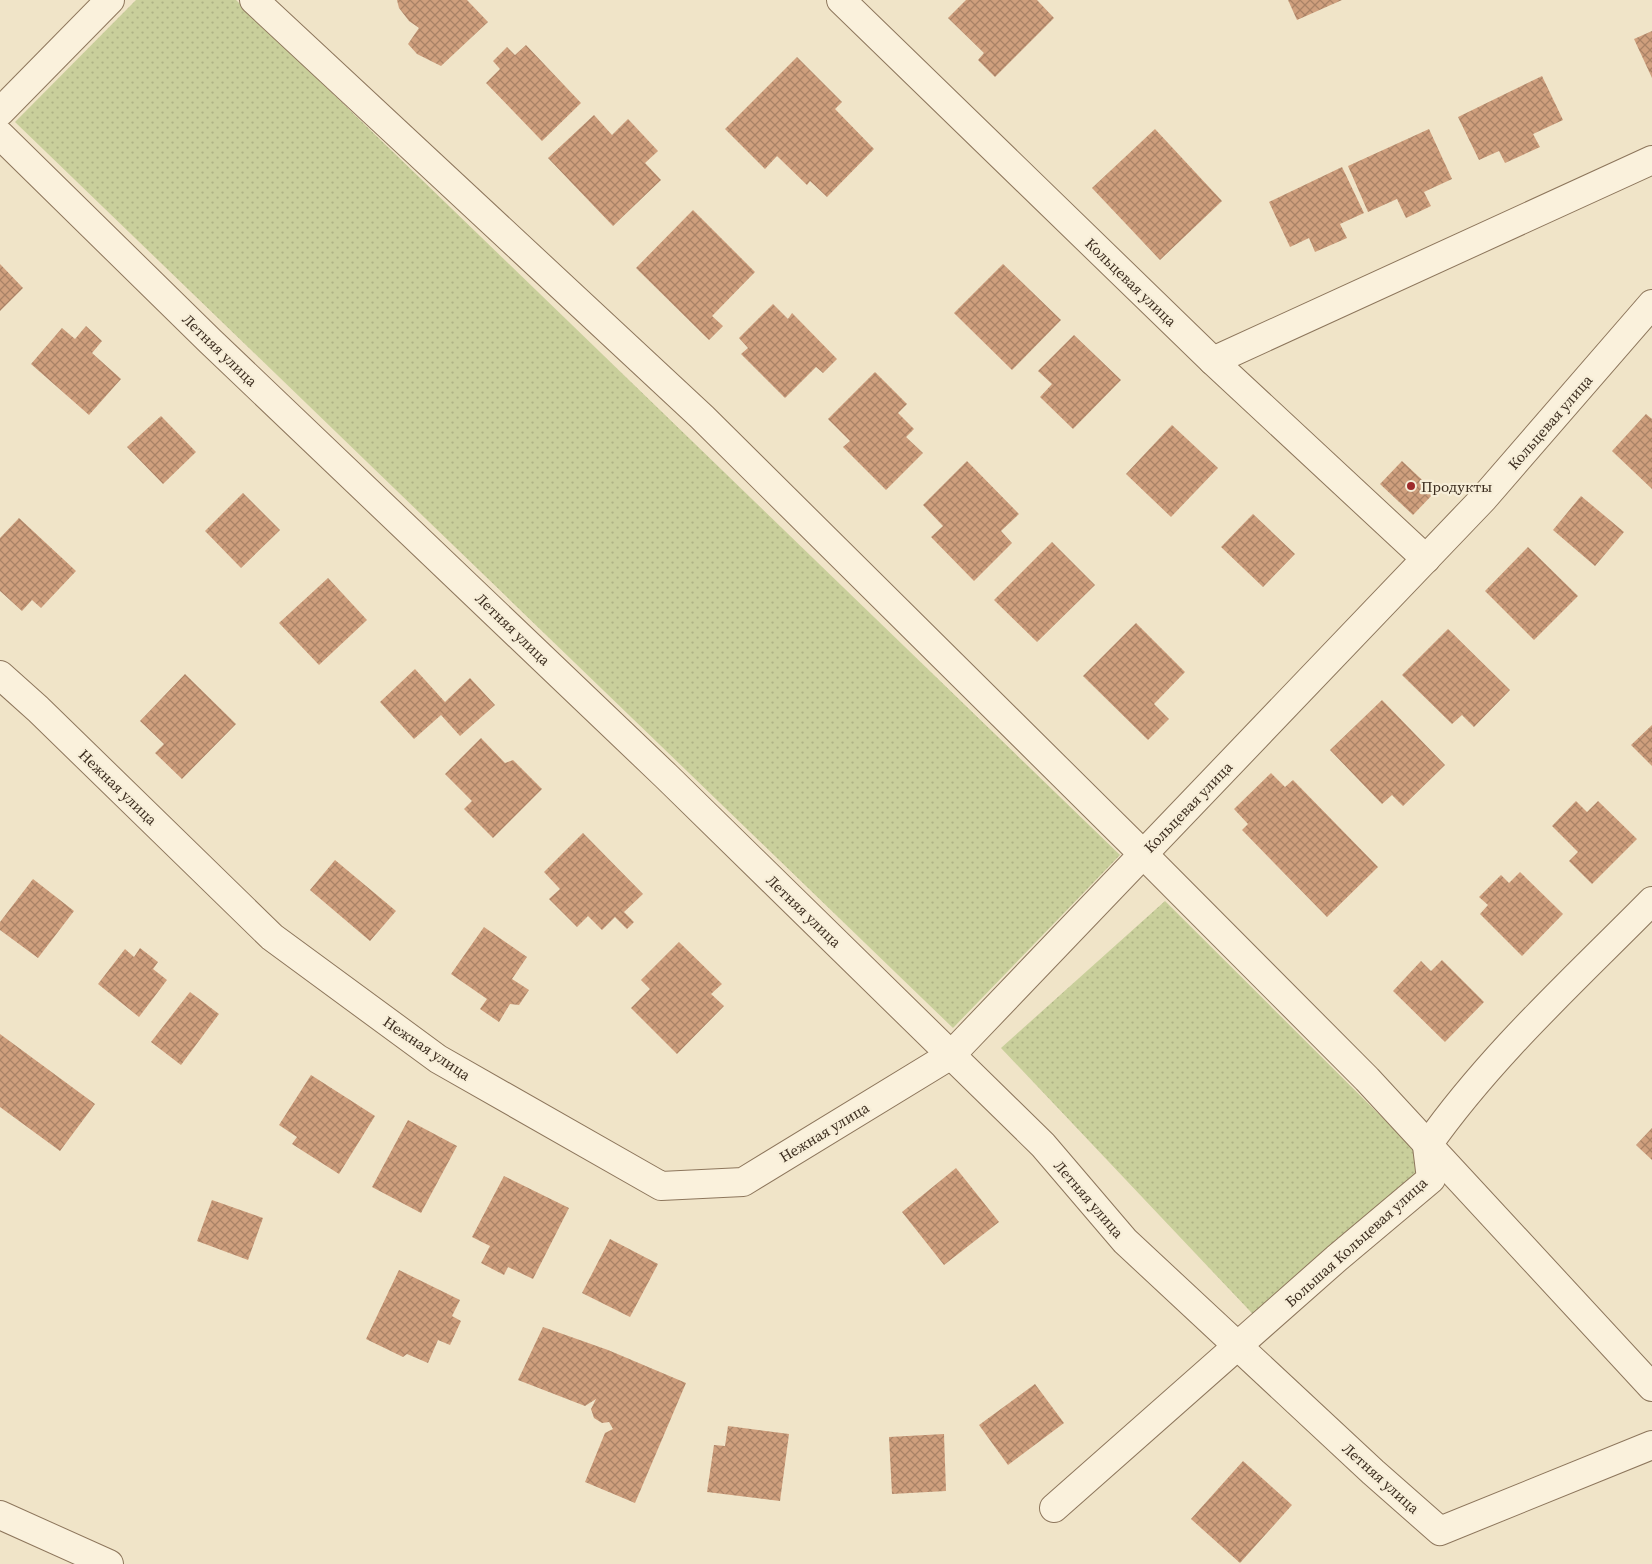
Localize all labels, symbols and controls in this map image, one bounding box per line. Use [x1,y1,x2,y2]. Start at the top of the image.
street label: Кольцевая улица [1081,233,1182,331]
street label: Летняя улица [178,309,262,391]
street label: Кольцевая улица [1503,370,1597,474]
place label: Продукты [1421,476,1492,497]
marker: Продукты [1405,480,1417,492]
street label: Летняя улица [471,588,555,670]
street label: Нежная улица [74,744,162,830]
street label: Кольцевая улица [1139,756,1237,857]
street label: Летняя улица [762,870,846,952]
street label: Нежная улица [379,1011,475,1085]
street label: Нежная улица [775,1097,873,1167]
street label: Летняя улица [1049,1156,1129,1243]
street label: Большая Кольцевая улица [1280,1172,1432,1312]
street label: Летняя улица [1338,1438,1424,1518]

